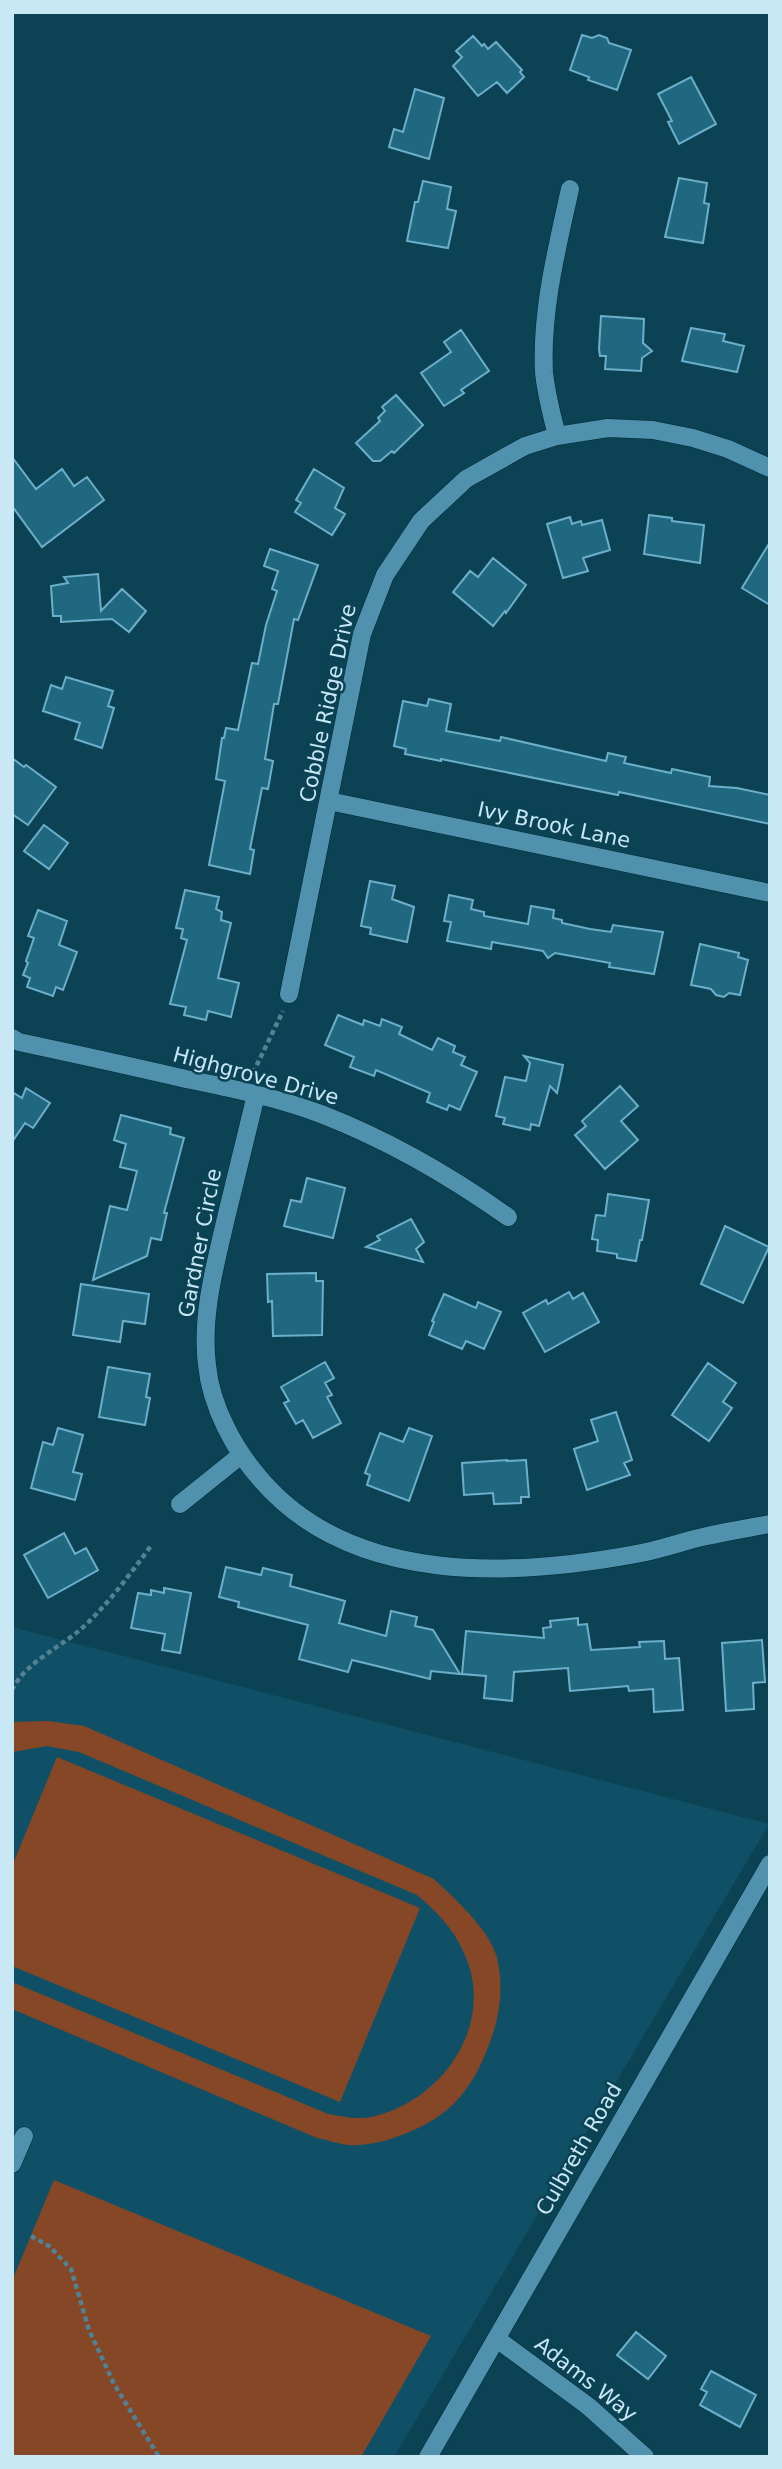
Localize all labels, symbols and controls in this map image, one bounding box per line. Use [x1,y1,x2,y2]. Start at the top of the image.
street label: Cobble Ridge Drive [295,602,361,804]
street label: Ivy Brook Lane [475,797,633,853]
street label: Highgrove Drive [170,1042,342,1110]
street label: Gardner Circle [174,1166,226,1320]
street label: Culbreth Road [531,2078,627,2220]
street label: Adams Way [530,2332,642,2426]

